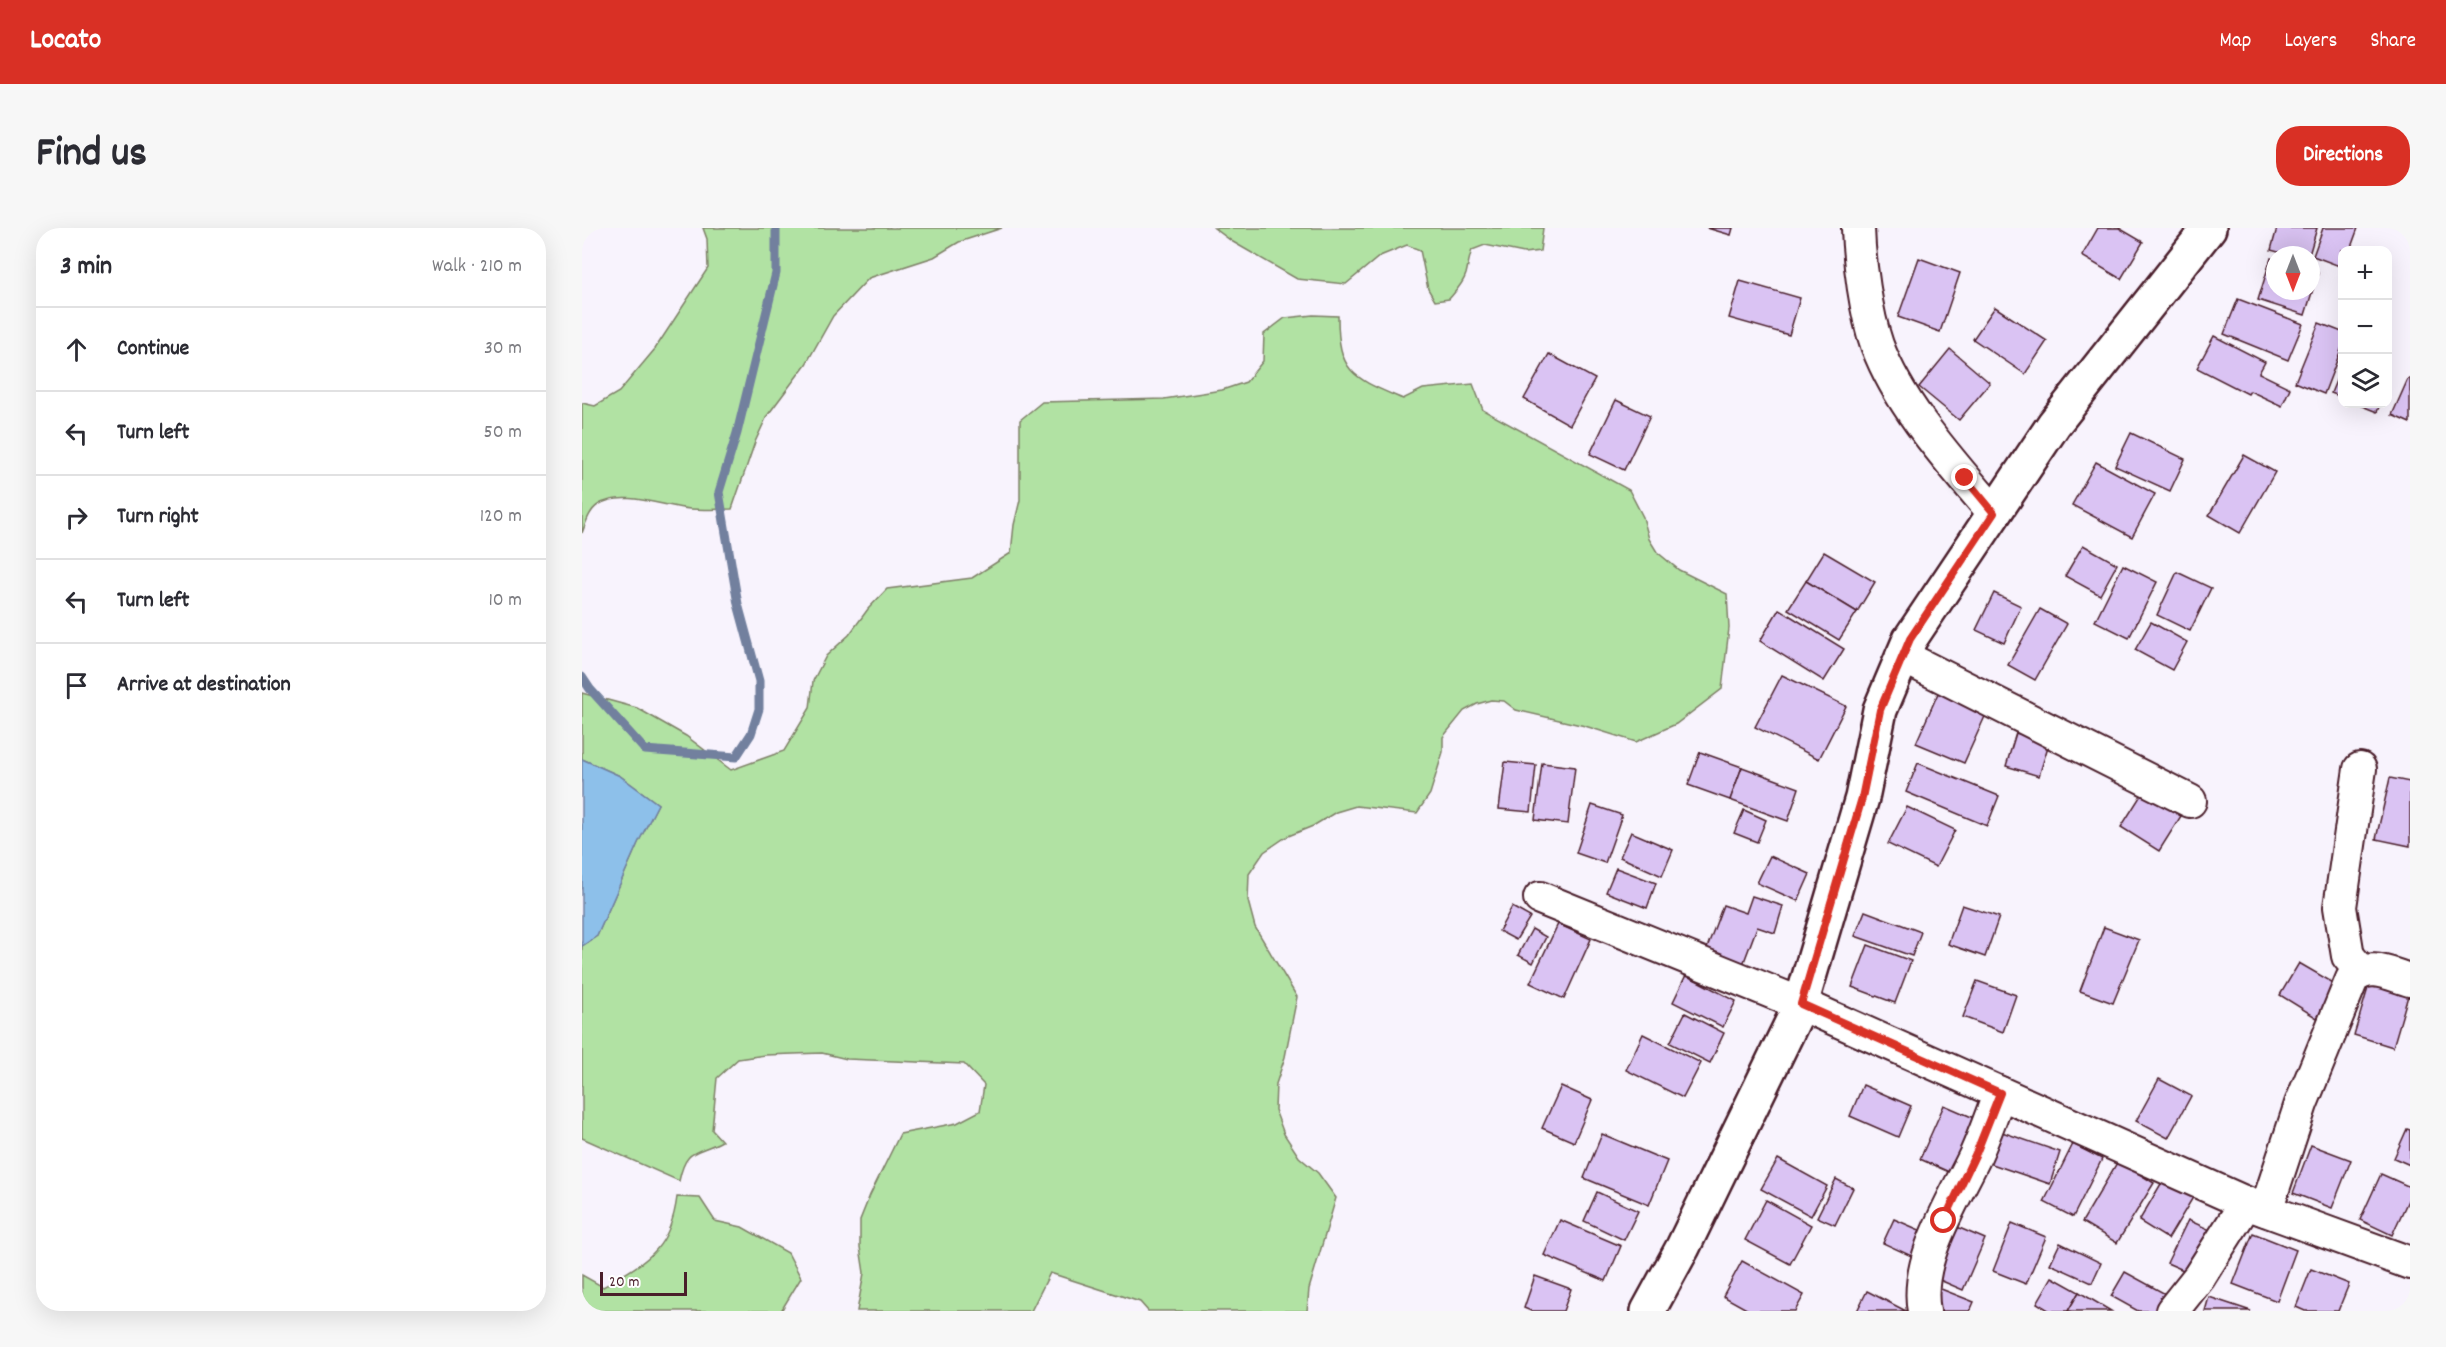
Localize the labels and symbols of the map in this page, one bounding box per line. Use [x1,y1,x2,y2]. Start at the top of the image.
north arrow [2266,246,2320,300]
route end [1951,464,1977,490]
route start [1930,1207,1956,1233]
scale bar [600,1269,687,1296]

